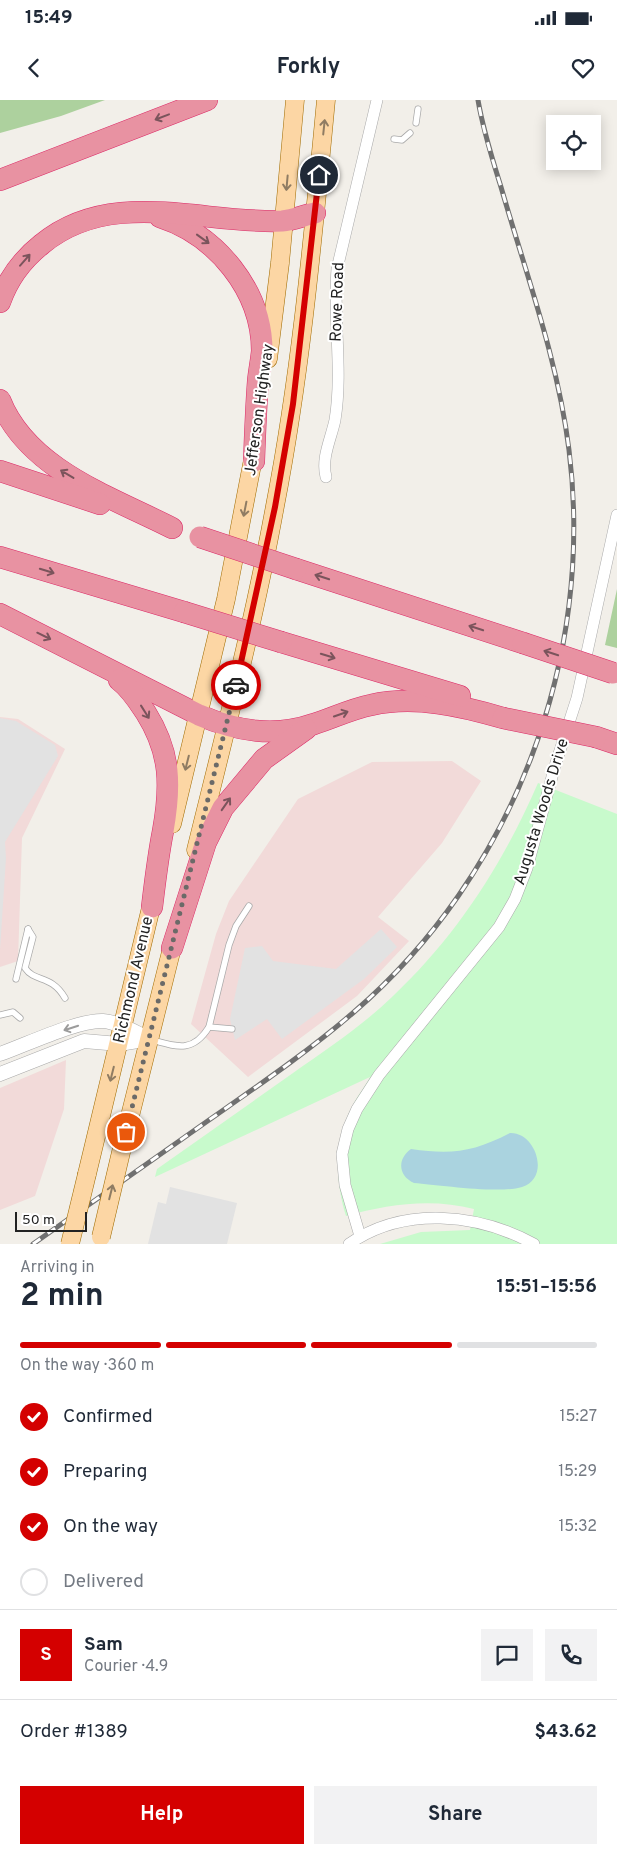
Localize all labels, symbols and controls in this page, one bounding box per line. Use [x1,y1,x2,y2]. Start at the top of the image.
text: 15:49 [25,6,73,30]
icon: back [20,54,48,82]
text: Forkly [277,54,340,81]
icon: heart [569,54,597,82]
one-way arrow [154,113,170,122]
map controls [546,115,601,170]
button: locate [546,115,601,170]
one-way arrow [319,119,328,135]
pin [298,154,340,196]
icon: home [305,161,333,189]
one-way arrow [283,175,292,191]
one-way arrow [195,234,209,245]
one-way arrow [19,254,31,267]
street label: Rowe Road [327,262,349,342]
street label: Jefferson Highway [241,343,279,477]
one-way arrow [60,469,74,479]
one-way arrow [239,500,249,516]
one-way arrow [38,567,54,577]
one-way arrow [314,572,330,582]
one-way arrow [469,623,485,632]
one-way arrow [36,631,51,641]
one-way arrow [544,648,559,657]
one-way arrow [319,652,335,662]
courier [211,660,261,710]
icon: car [222,671,250,699]
one-way arrow [140,704,150,718]
one-way arrow [333,708,349,718]
street label: Augusta Woods Drive [510,736,574,888]
one-way arrow [182,754,191,770]
one-way arrow [221,797,231,811]
street label: Richmond Avenue [110,915,158,1045]
one-way arrow [64,1024,79,1033]
one-way arrow [107,1065,116,1081]
pin [105,1111,147,1153]
icon: bag [112,1118,140,1146]
one-way arrow [107,1185,116,1201]
scale bar [15,1209,88,1232]
text: 50 m [22,1212,55,1229]
text: Arriving in [20,1258,95,1278]
text: 15:51–15:56 [496,1275,597,1299]
text: 2 min [20,1277,104,1317]
text: On the way · 360 m [20,1356,154,1376]
icon: check [20,1403,48,1431]
text: Confirmed [63,1405,153,1429]
text: 15:27 [560,1407,597,1427]
icon: check [20,1458,48,1486]
text: Preparing [63,1460,147,1484]
text: 15:29 [558,1462,597,1482]
icon: check [20,1513,48,1541]
text: On the way [63,1515,158,1539]
text: 15:32 [558,1517,597,1537]
text: Delivered [63,1570,144,1594]
button: chat [481,1629,533,1681]
button: phone [545,1629,597,1681]
text: Sam [84,1633,123,1657]
text: S [40,1643,52,1667]
text: Courier · 4.9 [84,1657,168,1677]
text: Order #1389 [20,1720,128,1744]
text: $43.62 [534,1720,597,1744]
button: Help [20,1786,304,1844]
button: Share [314,1786,597,1844]

